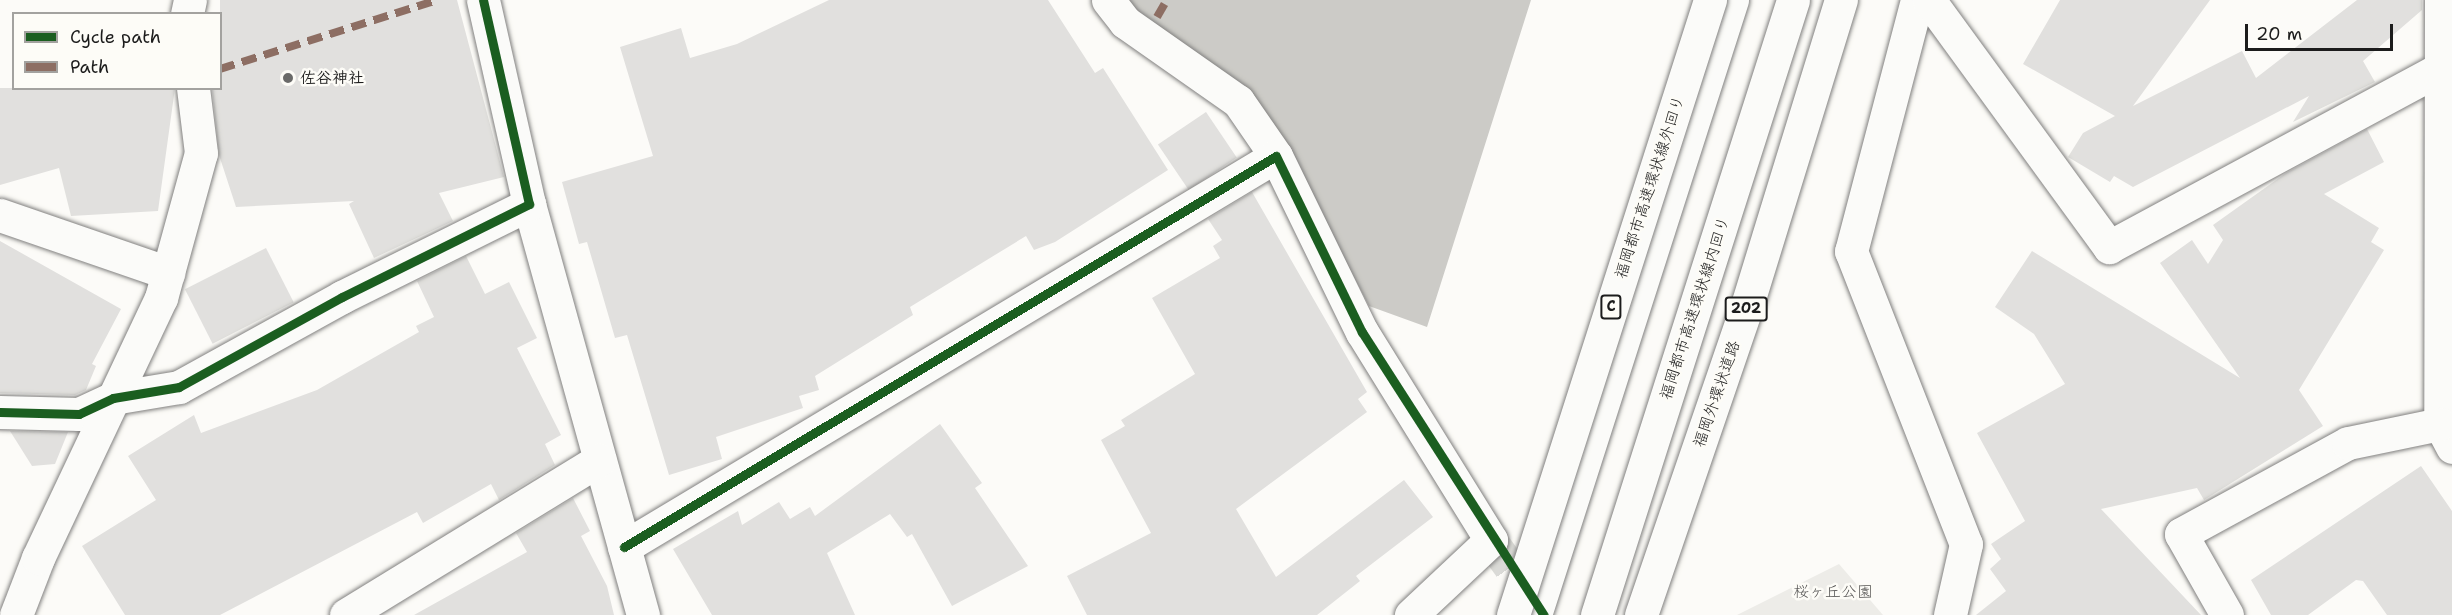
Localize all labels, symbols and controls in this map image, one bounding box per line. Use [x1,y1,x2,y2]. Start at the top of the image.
legend [12,12,222,90]
scale bar [2248,12,2396,50]
text: 20 m [2256,22,2302,46]
text: Cycle path [70,25,161,49]
text: Path [70,55,109,79]
place label: 佐谷神社 [300,68,364,88]
marker: 佐谷神社 [281,71,295,85]
street label: 福岡都市高速環状線外回り [1611,93,1689,281]
street label: 福岡都市高速環状線内回り [1656,214,1734,402]
road number: C [1599,295,1623,319]
road number: 202 [1724,297,1768,321]
street label: 福岡外環状道路 [1690,338,1744,450]
park label: 桜ヶ丘公園 [1793,582,1873,602]

